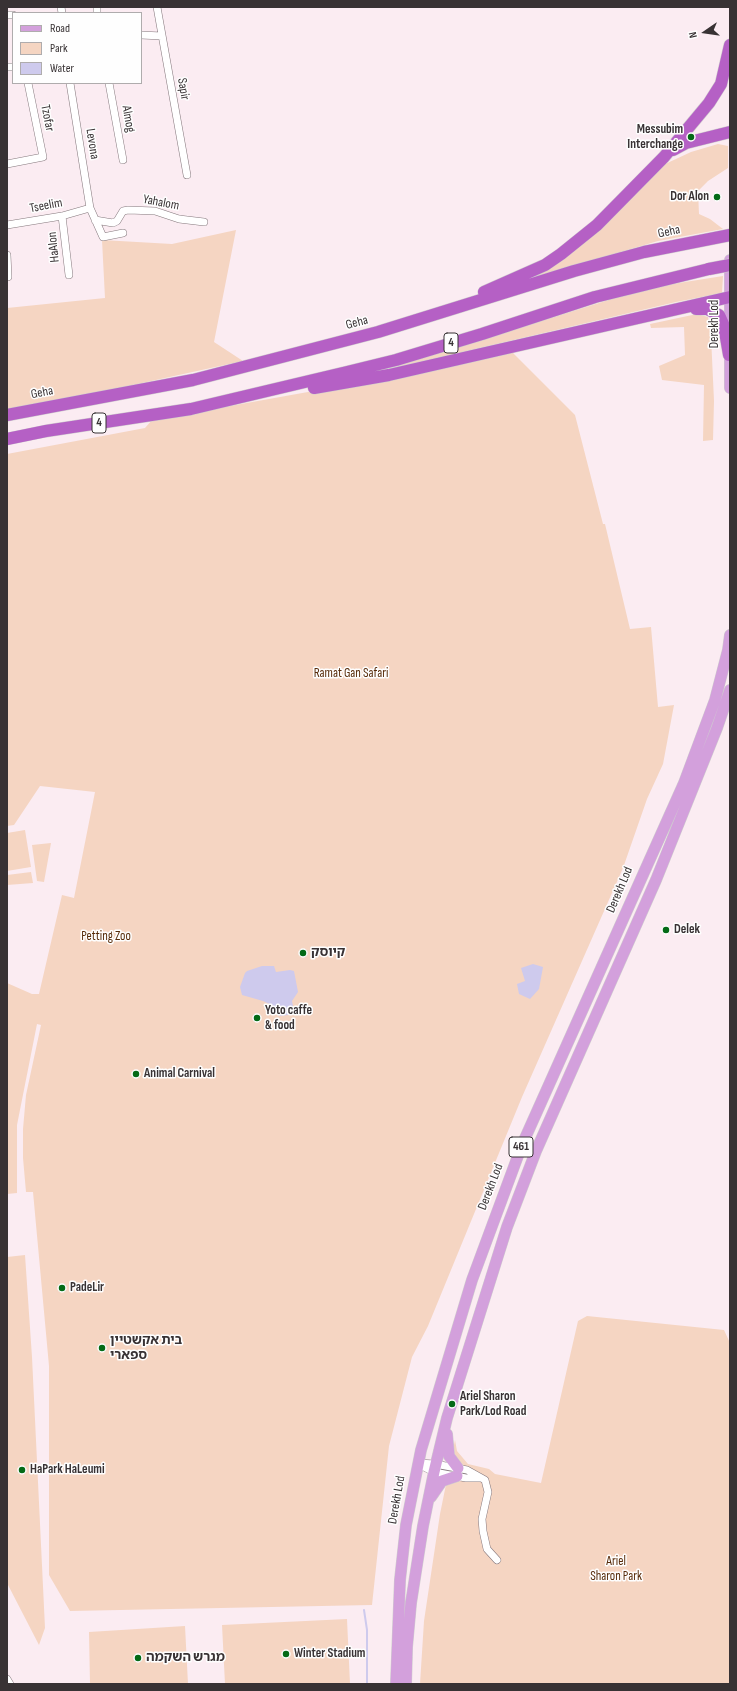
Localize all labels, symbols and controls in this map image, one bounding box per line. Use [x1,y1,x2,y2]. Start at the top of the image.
legend [12,12,142,84]
north arrow [685,12,725,52]
text: Road [50,21,70,36]
text: N [686,30,700,39]
text: Park [50,41,68,56]
text: Water [50,61,74,76]
street label: Sapir [173,77,193,101]
street label: Tzofar [37,103,57,133]
street label: Almog [118,104,138,134]
place label: Messubim Interchange [627,122,683,153]
street label: Levona [82,128,102,160]
marker: Messubim Interchange [686,132,696,142]
place label: Dor Alon [670,189,709,205]
street label: Yahalom [142,192,180,214]
marker: Dor Alon [712,192,722,202]
street label: Tseelim [28,195,64,217]
street label: Geha [656,222,682,242]
street label: HaAlon [45,231,63,263]
street label: Derekh Lod [707,300,723,348]
street label: Geha [344,313,370,333]
road number: 4 [444,333,458,353]
street label: Geha [30,383,54,403]
road number: 4 [92,413,106,433]
park label: Ramat Gan Safari [314,666,388,682]
street label: Derekh Lod [603,865,637,915]
place label: Delek [674,922,700,938]
marker: Delek [661,925,671,935]
park label: Petting Zoo [81,929,131,945]
place label: קיוסק [311,945,345,961]
marker: קיוסק [298,948,308,958]
place label: Yoto caffe & food [265,1003,312,1034]
marker: Yoto caffe & food [252,1013,262,1023]
place label: Animal Carnival [144,1066,215,1082]
marker: Animal Carnival [131,1069,141,1079]
road number: 461 [509,1137,533,1157]
street label: Derekh Lod [475,1162,507,1212]
place label: PadeLir [70,1280,104,1296]
marker: PadeLir [57,1283,67,1293]
place label: בית אקשטיין ספארי [110,1333,182,1364]
marker: בית אקשטיין ספארי [97,1343,107,1353]
place label: Ariel Sharon Park/Lod Road [460,1389,526,1420]
marker: Ariel Sharon Park/Lod Road [447,1399,457,1409]
place label: HaPark HaLeumi [30,1462,105,1478]
marker: HaPark HaLeumi [17,1465,27,1475]
street label: Derekh Lod [385,1475,409,1525]
park label: Ariel Sharon Park [590,1554,642,1585]
place label: Winter Stadium [294,1646,365,1662]
marker: Winter Stadium [281,1649,291,1659]
place label: מגרש השקמה [146,1650,225,1666]
marker: מגרש השקמה [133,1653,143,1663]

